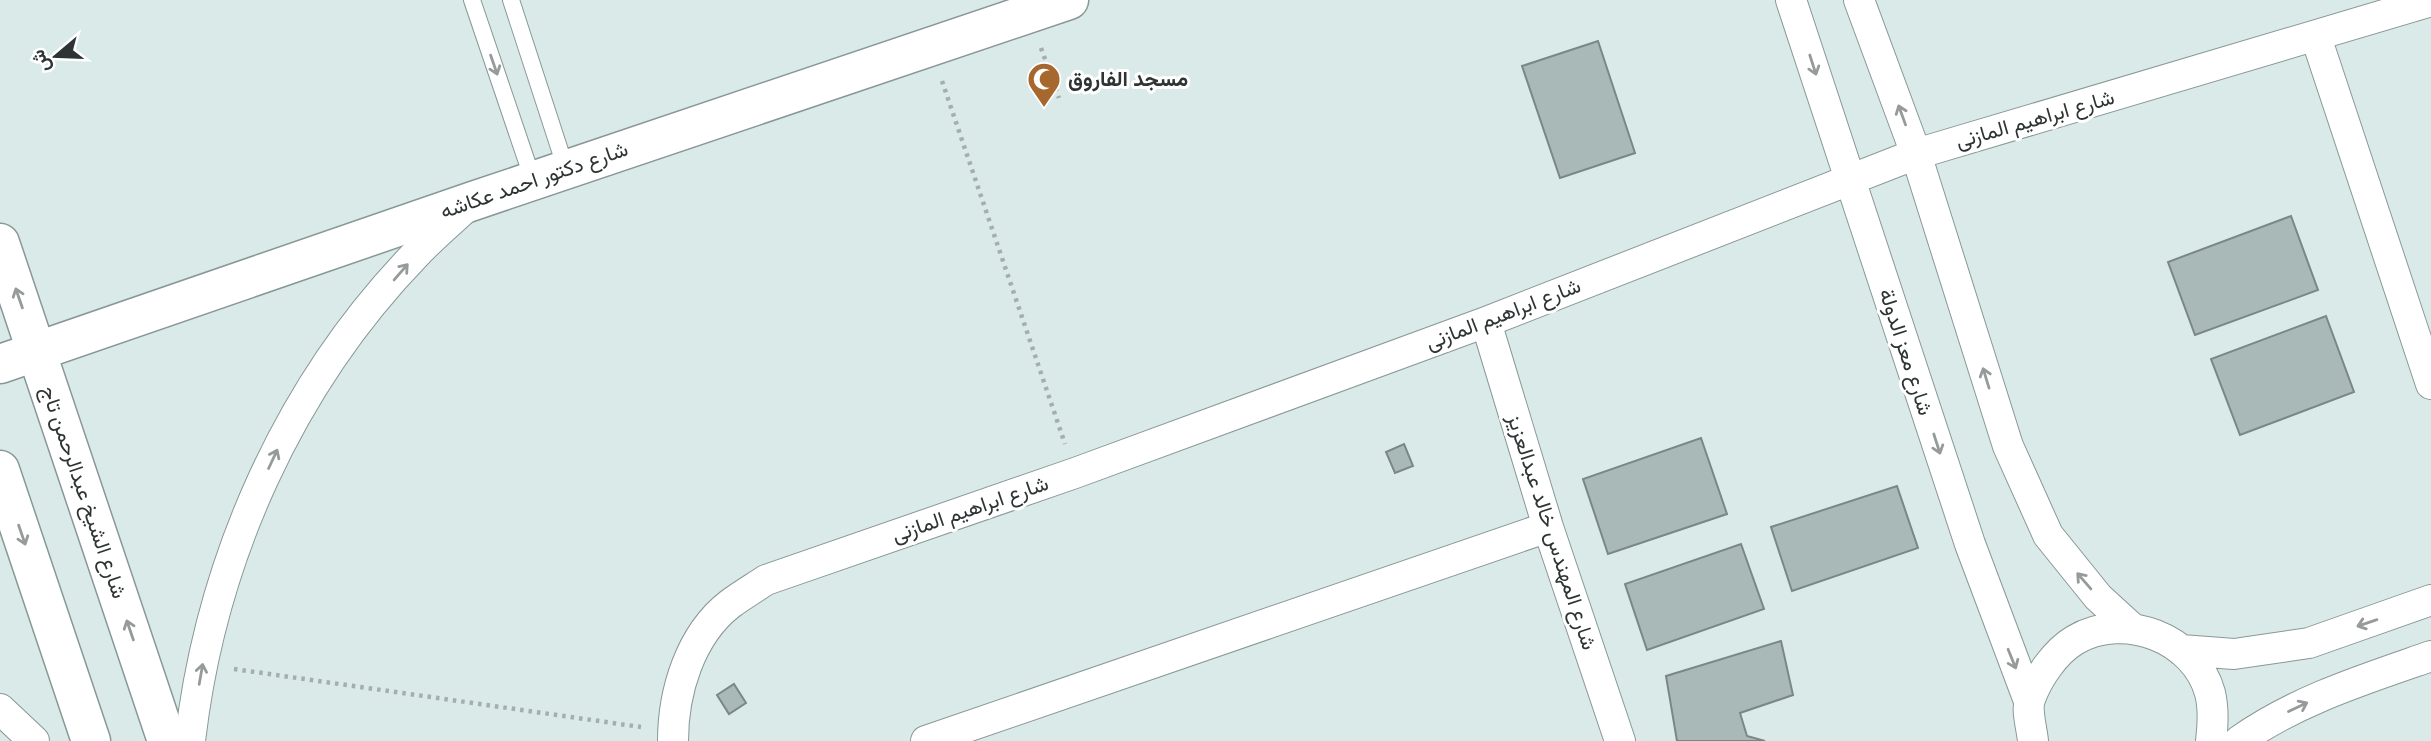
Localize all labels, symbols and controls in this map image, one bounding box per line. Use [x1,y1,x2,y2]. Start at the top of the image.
north arrow [21,21,91,91]
text: ش [27,46,57,76]
one-way arrow [489,53,501,75]
one-way arrow [1807,54,1820,76]
mosque icon: مسجد الفاروق [1025,60,1063,109]
place label: مسجد الفاروق [1068,67,1188,94]
street label: شارع ابراهيم المازنى [1953,85,2118,156]
one-way arrow [1895,105,1907,127]
street label: شارع دكتور احمد عكاشه [437,137,632,226]
one-way arrow [393,263,409,281]
street label: شارع ابراهيم المازنى [1422,273,1585,357]
street label: شارع معز الدولة [1871,286,1938,419]
one-way arrow [12,287,25,309]
one-way arrow [1979,368,1992,390]
street label: شارع الشيخ عبدالرحمن تاج [33,382,132,603]
street label: شارع المهندس خالد عبدالعزيز [1499,410,1601,654]
one-way arrow [1931,433,1944,455]
one-way arrow [267,449,280,470]
street label: شارع ابراهيم المازنى [889,471,1052,550]
one-way arrow [17,523,29,545]
one-way arrow [2076,573,2092,591]
one-way arrow [2356,618,2378,630]
one-way arrow [123,619,135,641]
one-way arrow [2007,647,2020,669]
one-way arrow [194,663,208,686]
one-way arrow [2287,700,2308,713]

